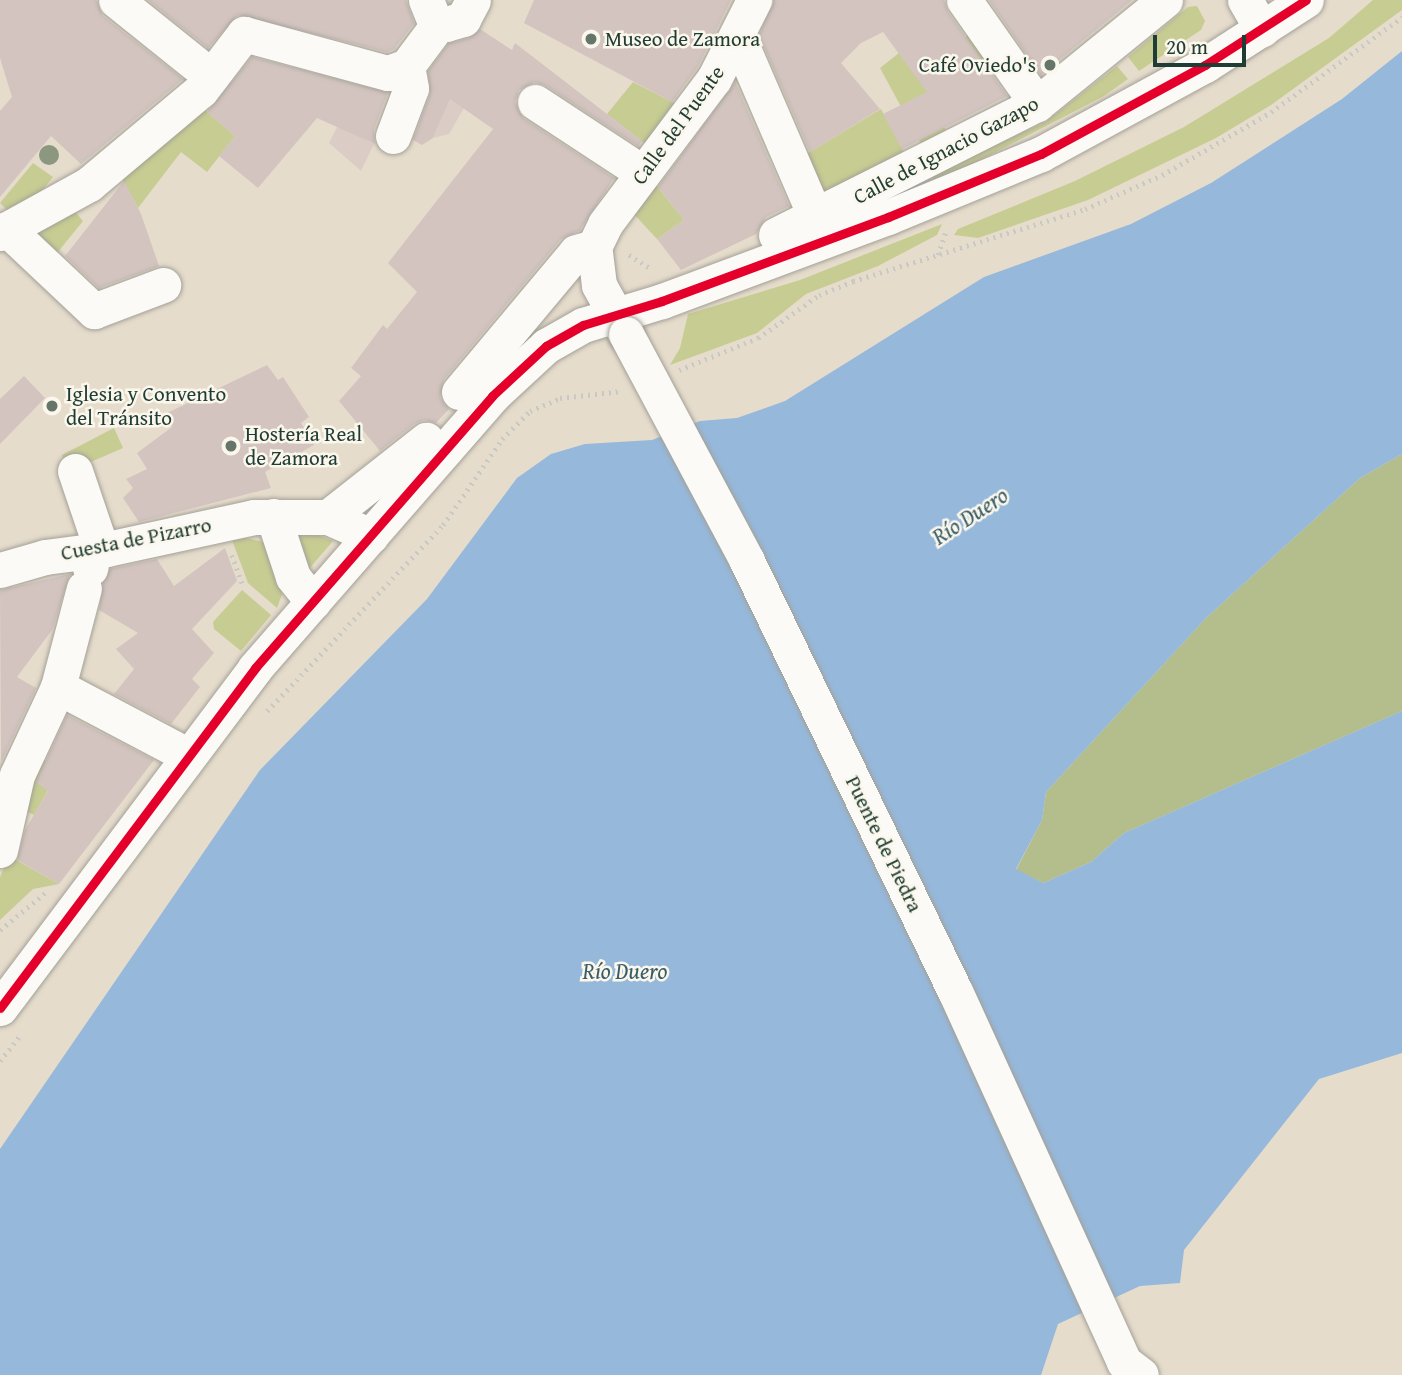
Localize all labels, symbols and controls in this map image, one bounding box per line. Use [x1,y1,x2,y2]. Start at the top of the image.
scale bar [1157,21,1250,65]
place label: Museo de Zamora [605,26,760,52]
marker: Museo de Zamora [583,31,599,47]
text: 20 m [1166,31,1208,62]
place label: Café Oviedo's [919,52,1036,78]
marker: Café Oviedo's [1042,57,1058,73]
street label: Calle del Puente [626,61,730,189]
street label: Calle de Ignacio Gazapo [849,91,1043,209]
place label: Iglesia y Convento del Tránsito [66,381,226,431]
marker: Iglesia y Convento del Tránsito [44,398,60,414]
place label: Hostería Real de Zamora [245,421,362,471]
marker: Hostería Real de Zamora [223,438,239,454]
water label: Río Duero [927,481,1013,551]
street label: Cuesta de Pizarro [59,512,213,566]
street label: Puente de Piedra [840,772,928,916]
water label: Río Duero [583,957,667,985]

